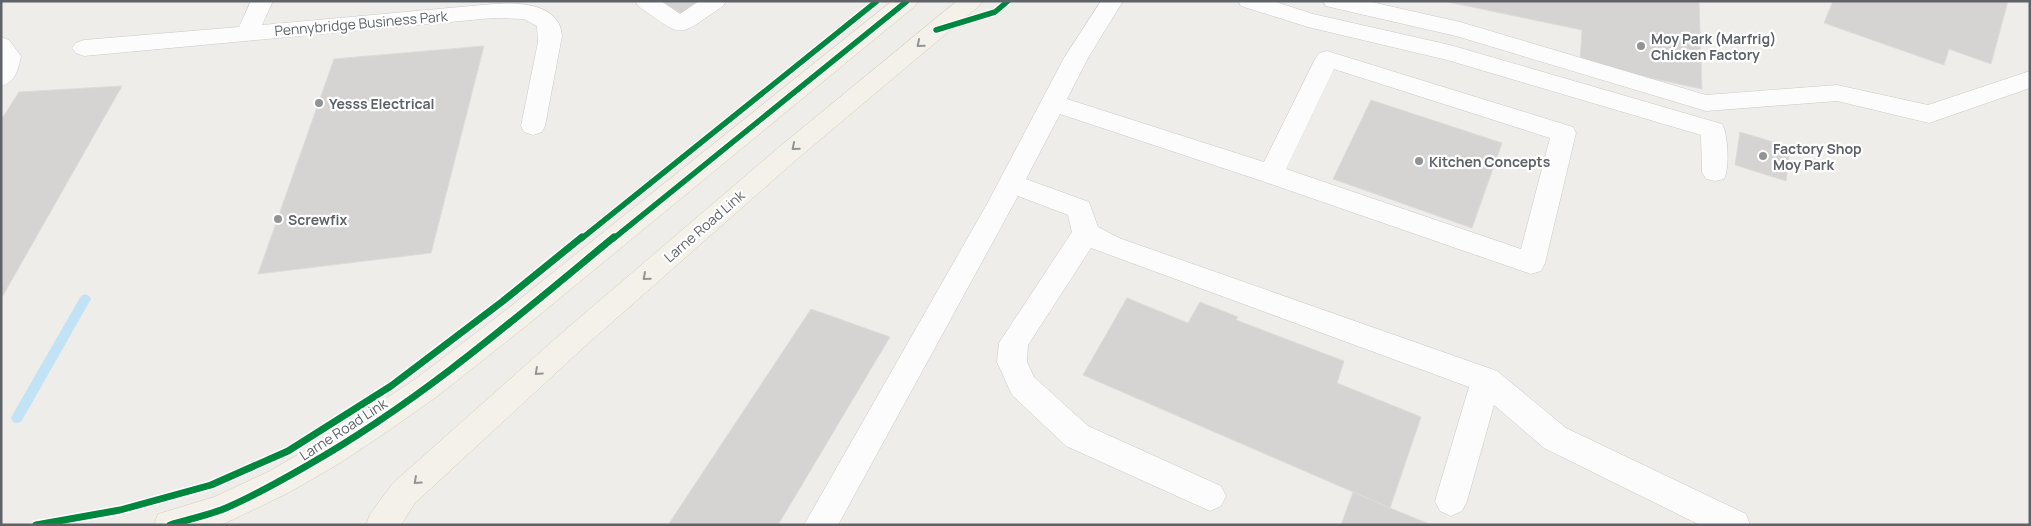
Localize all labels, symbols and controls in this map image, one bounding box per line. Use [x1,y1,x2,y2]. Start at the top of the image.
street label: Pennybridge Business Park [274,6,449,40]
place label: Moy Park (Marfrig) Chicken Factory [1651,29,1776,64]
one-way arrow [917,38,926,46]
marker: Moy Park (Marfrig) Chicken Factory [1635,40,1647,52]
place label: Yesss Electrical [329,94,435,113]
marker: Yesss Electrical [313,97,325,109]
place label: Factory Shop Moy Park [1773,139,1862,174]
one-way arrow [792,142,801,150]
marker: Factory Shop Moy Park [1757,150,1769,162]
place label: Kitchen Concepts [1429,152,1551,171]
marker: Kitchen Concepts [1413,155,1425,167]
street label: Larne Road Link [660,185,749,266]
place label: Screwfix [288,210,348,229]
marker: Screwfix [272,213,284,225]
one-way arrow [642,271,651,280]
one-way arrow [534,366,543,375]
street label: Larne Road Link [296,393,391,464]
one-way arrow [414,475,423,484]

